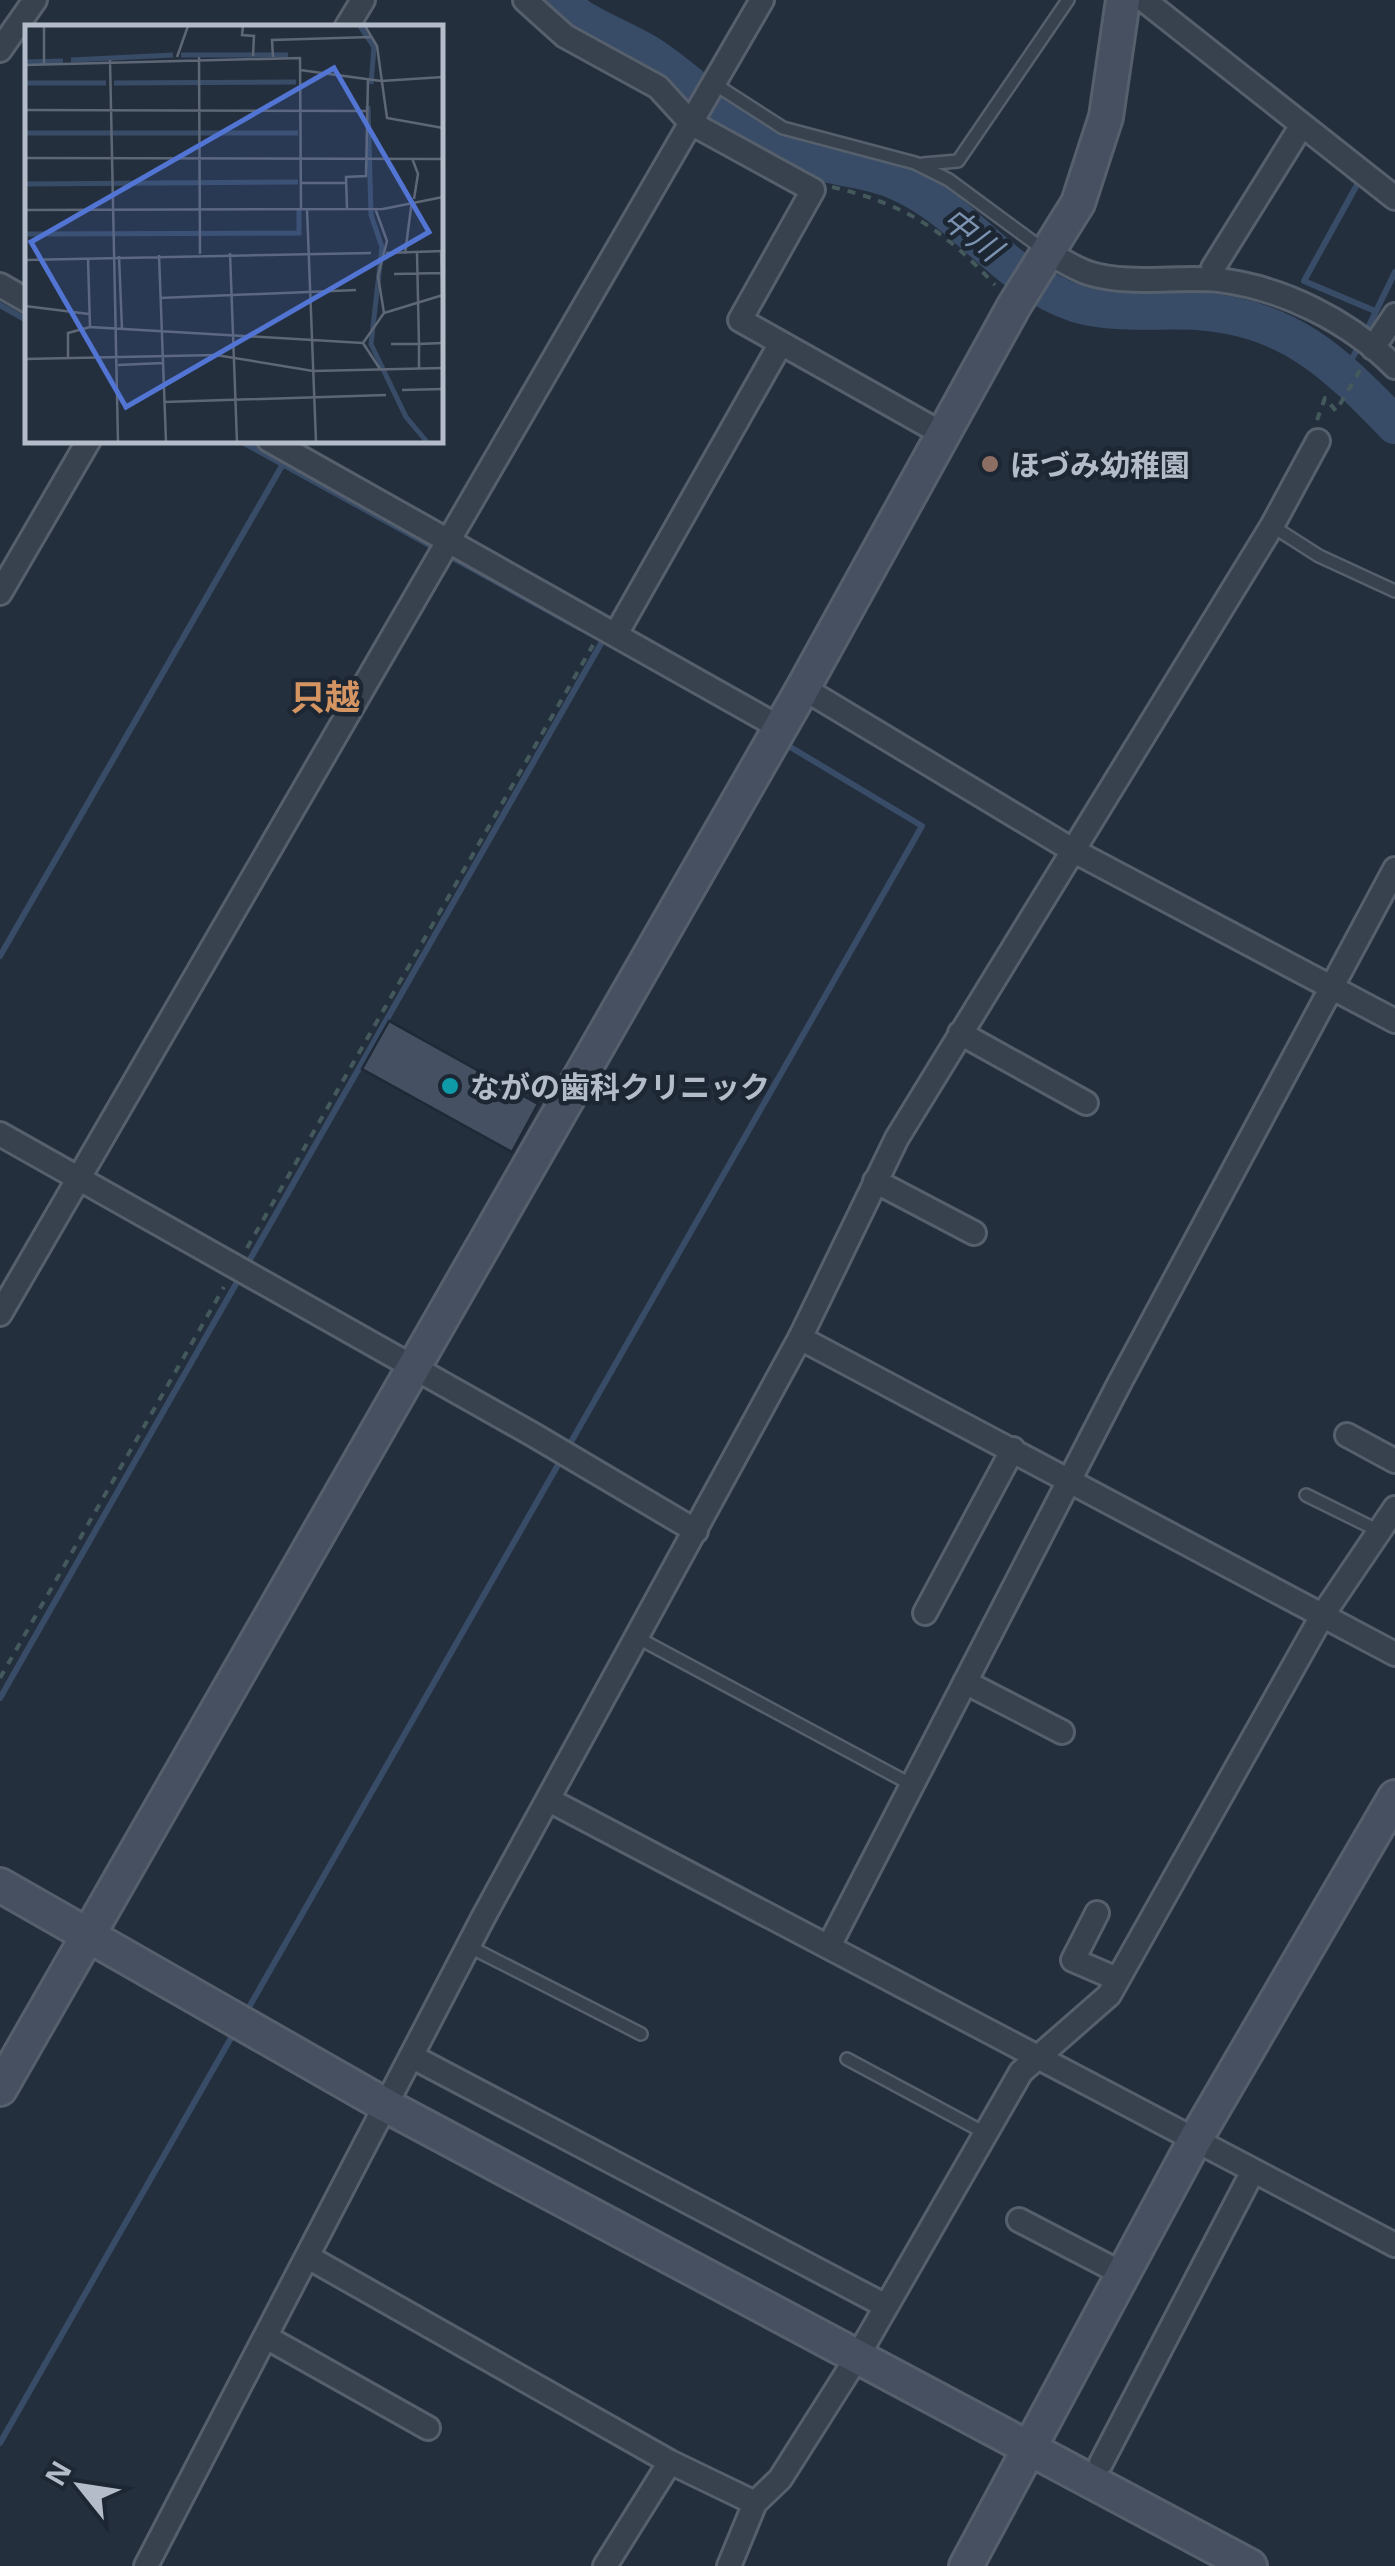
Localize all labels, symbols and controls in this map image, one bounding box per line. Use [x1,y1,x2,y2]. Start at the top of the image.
inset map [25,25,442,442]
water label: 中川 [935,196,1014,271]
place label: ほづみ幼稚園 [1010,444,1190,485]
marker: ほづみ幼稚園 [979,453,1001,475]
district label: 只越 [290,673,360,720]
place label: ながの歯科クリニック [470,1066,770,1107]
marker: ながの歯科クリニック [439,1075,461,1097]
north arrow [30,2436,130,2536]
text: N [35,2454,80,2492]

